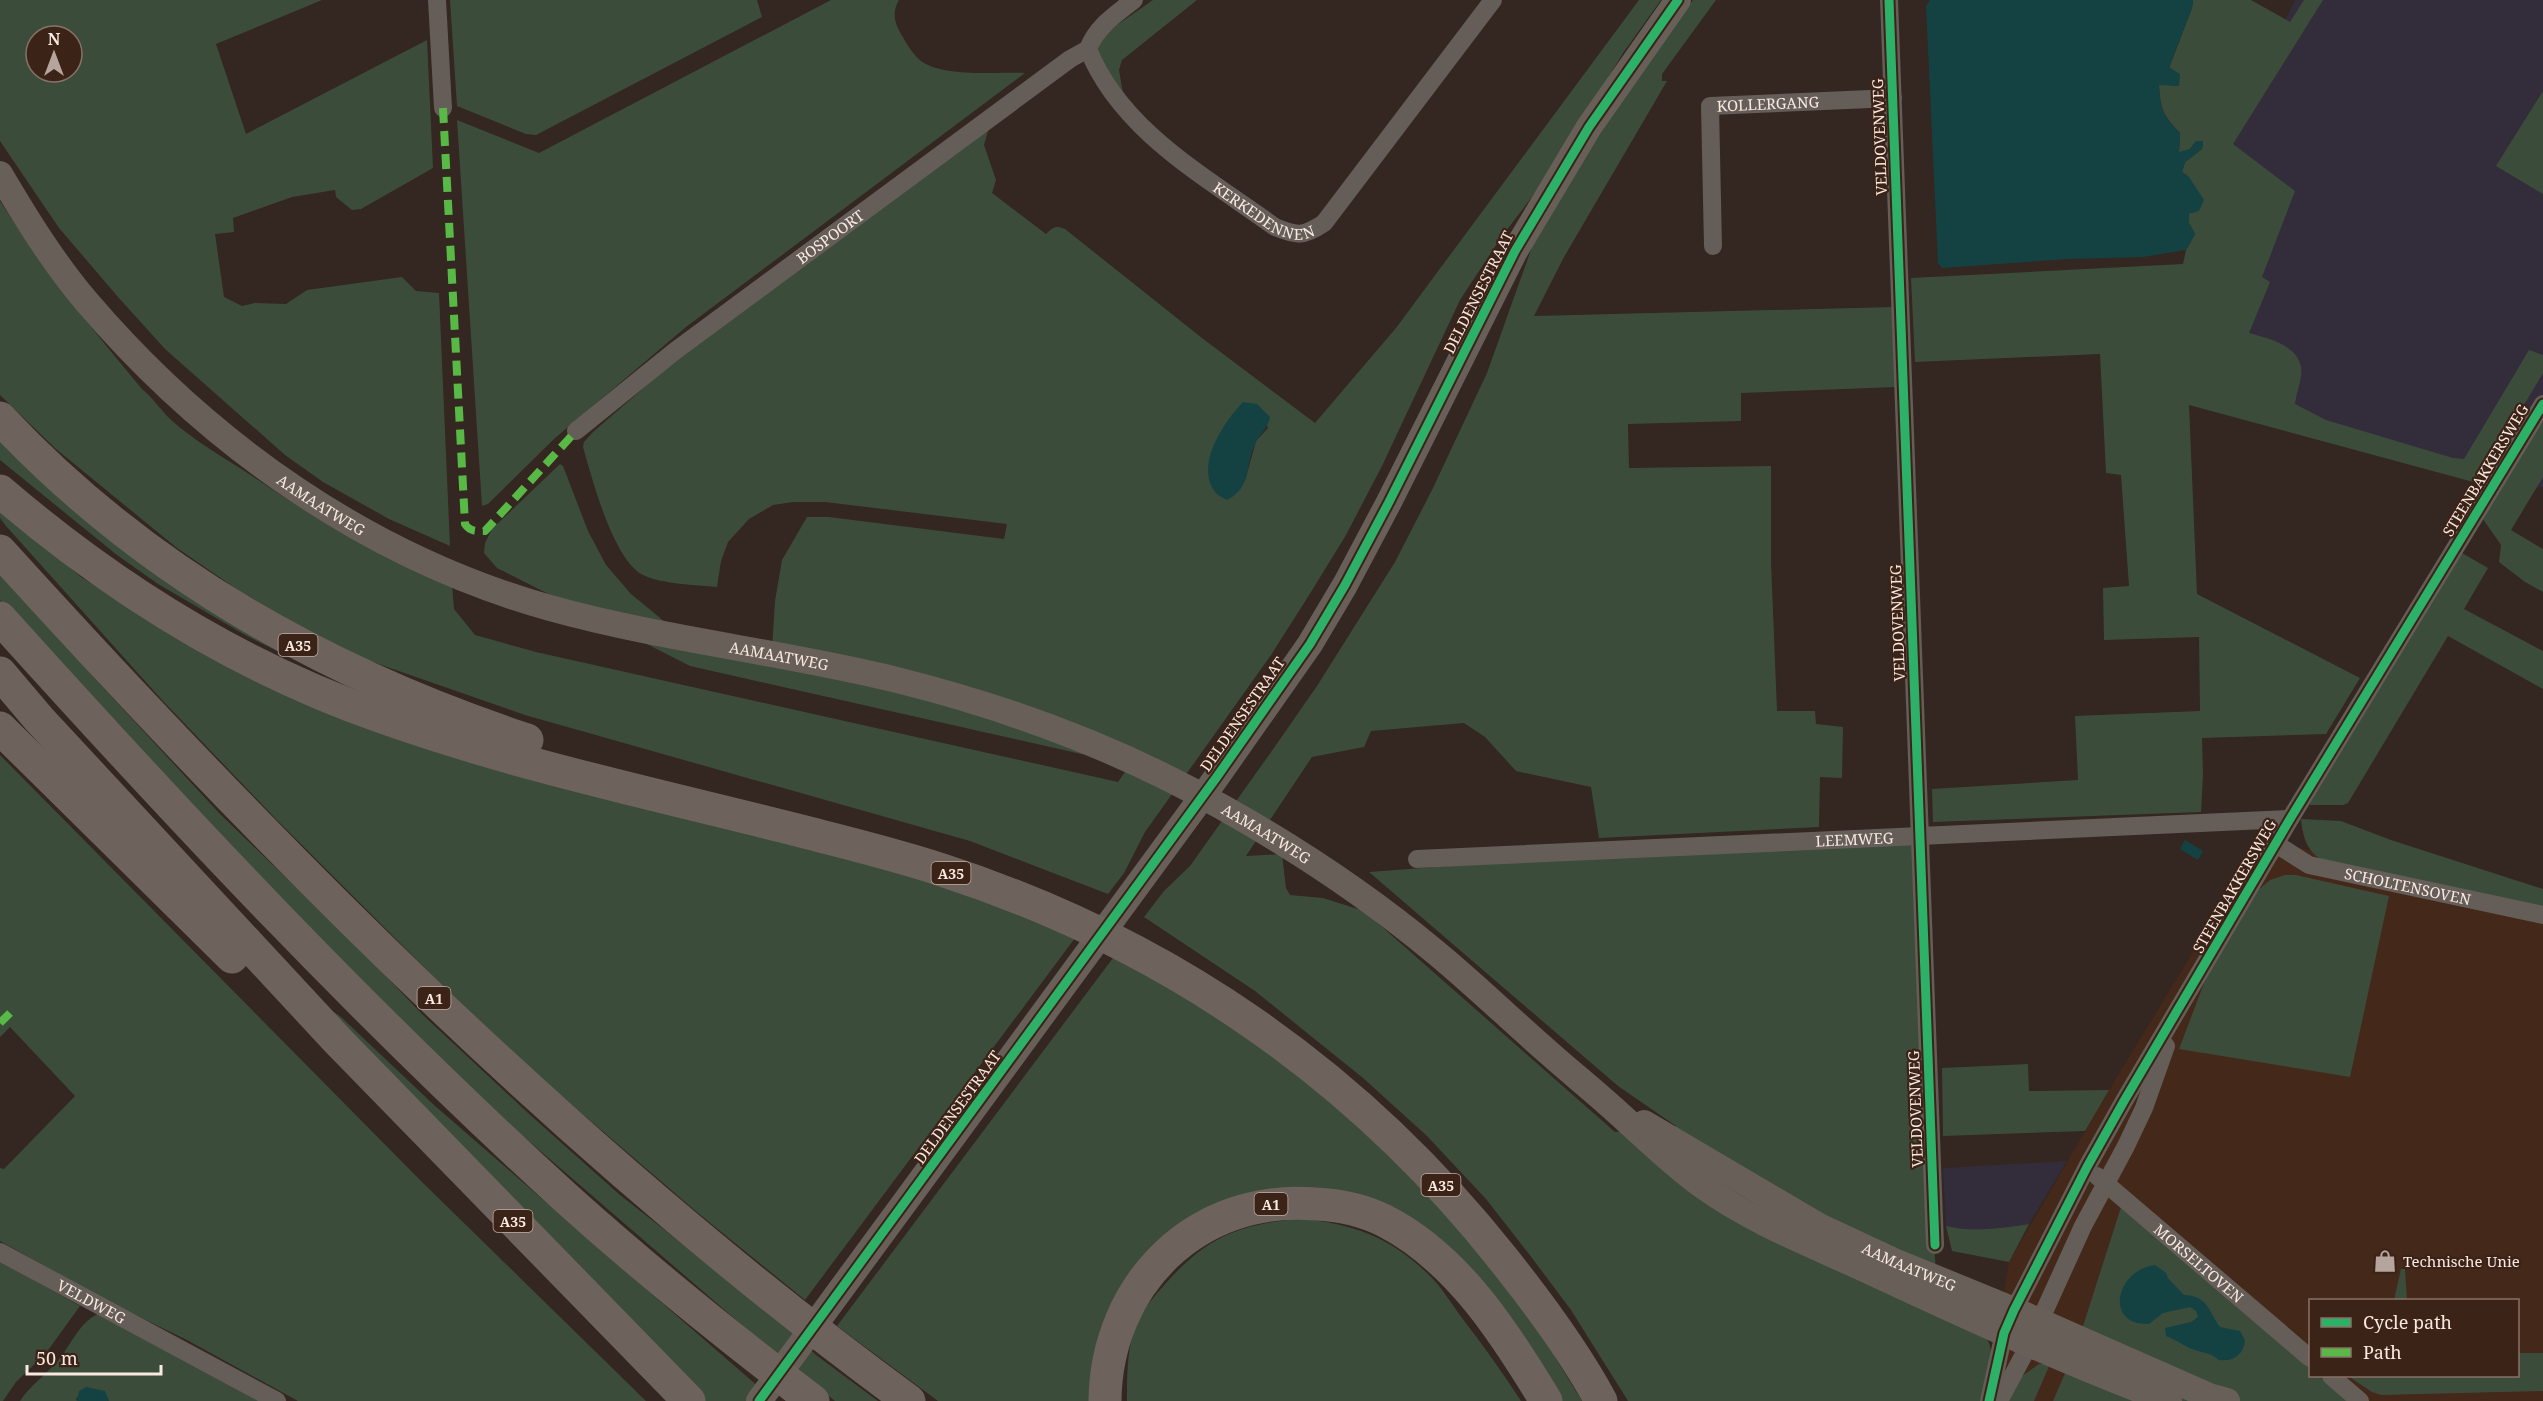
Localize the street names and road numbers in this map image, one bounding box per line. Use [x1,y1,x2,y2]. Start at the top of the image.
street label: VELDOVENWEG [1867,78,1891,196]
street label: KOLLERGANG [1716,91,1820,116]
street label: KERKEDENNEN [1209,177,1318,244]
street label: BOSPOORT [792,205,868,268]
street label: DELDENSESTRAAT [1438,227,1518,357]
street label: STEENBAKKERSWEG [2438,400,2533,540]
street label: AAMAATWEG [273,469,369,540]
street label: VELDOVENWEG [1885,564,1909,682]
road number: A35 [278,634,318,656]
street label: AAMAATWEG [728,637,831,675]
street label: DELDENSESTRAAT [1195,653,1289,775]
street label: AAMAATWEG [1218,799,1315,868]
street label: STEENBAKKERSWEG [2188,815,2281,956]
street label: LEEMWEG [1815,827,1894,851]
road number: A35 [932,862,970,884]
street label: SCHOLTENSOVEN [2343,863,2473,909]
road number: A1 [418,987,450,1009]
street label: DELDENSESTRAAT [909,1046,1005,1168]
street label: VELDOVENWEG [1903,1050,1927,1168]
road number: A35 [1422,1174,1460,1196]
road number: A1 [1254,1193,1288,1215]
road number: A35 [494,1210,532,1232]
street label: MORSELTOVEN [2150,1219,2248,1307]
street label: AAMAATWEG [1859,1238,1960,1295]
street label: VELDWEG [54,1275,130,1328]

